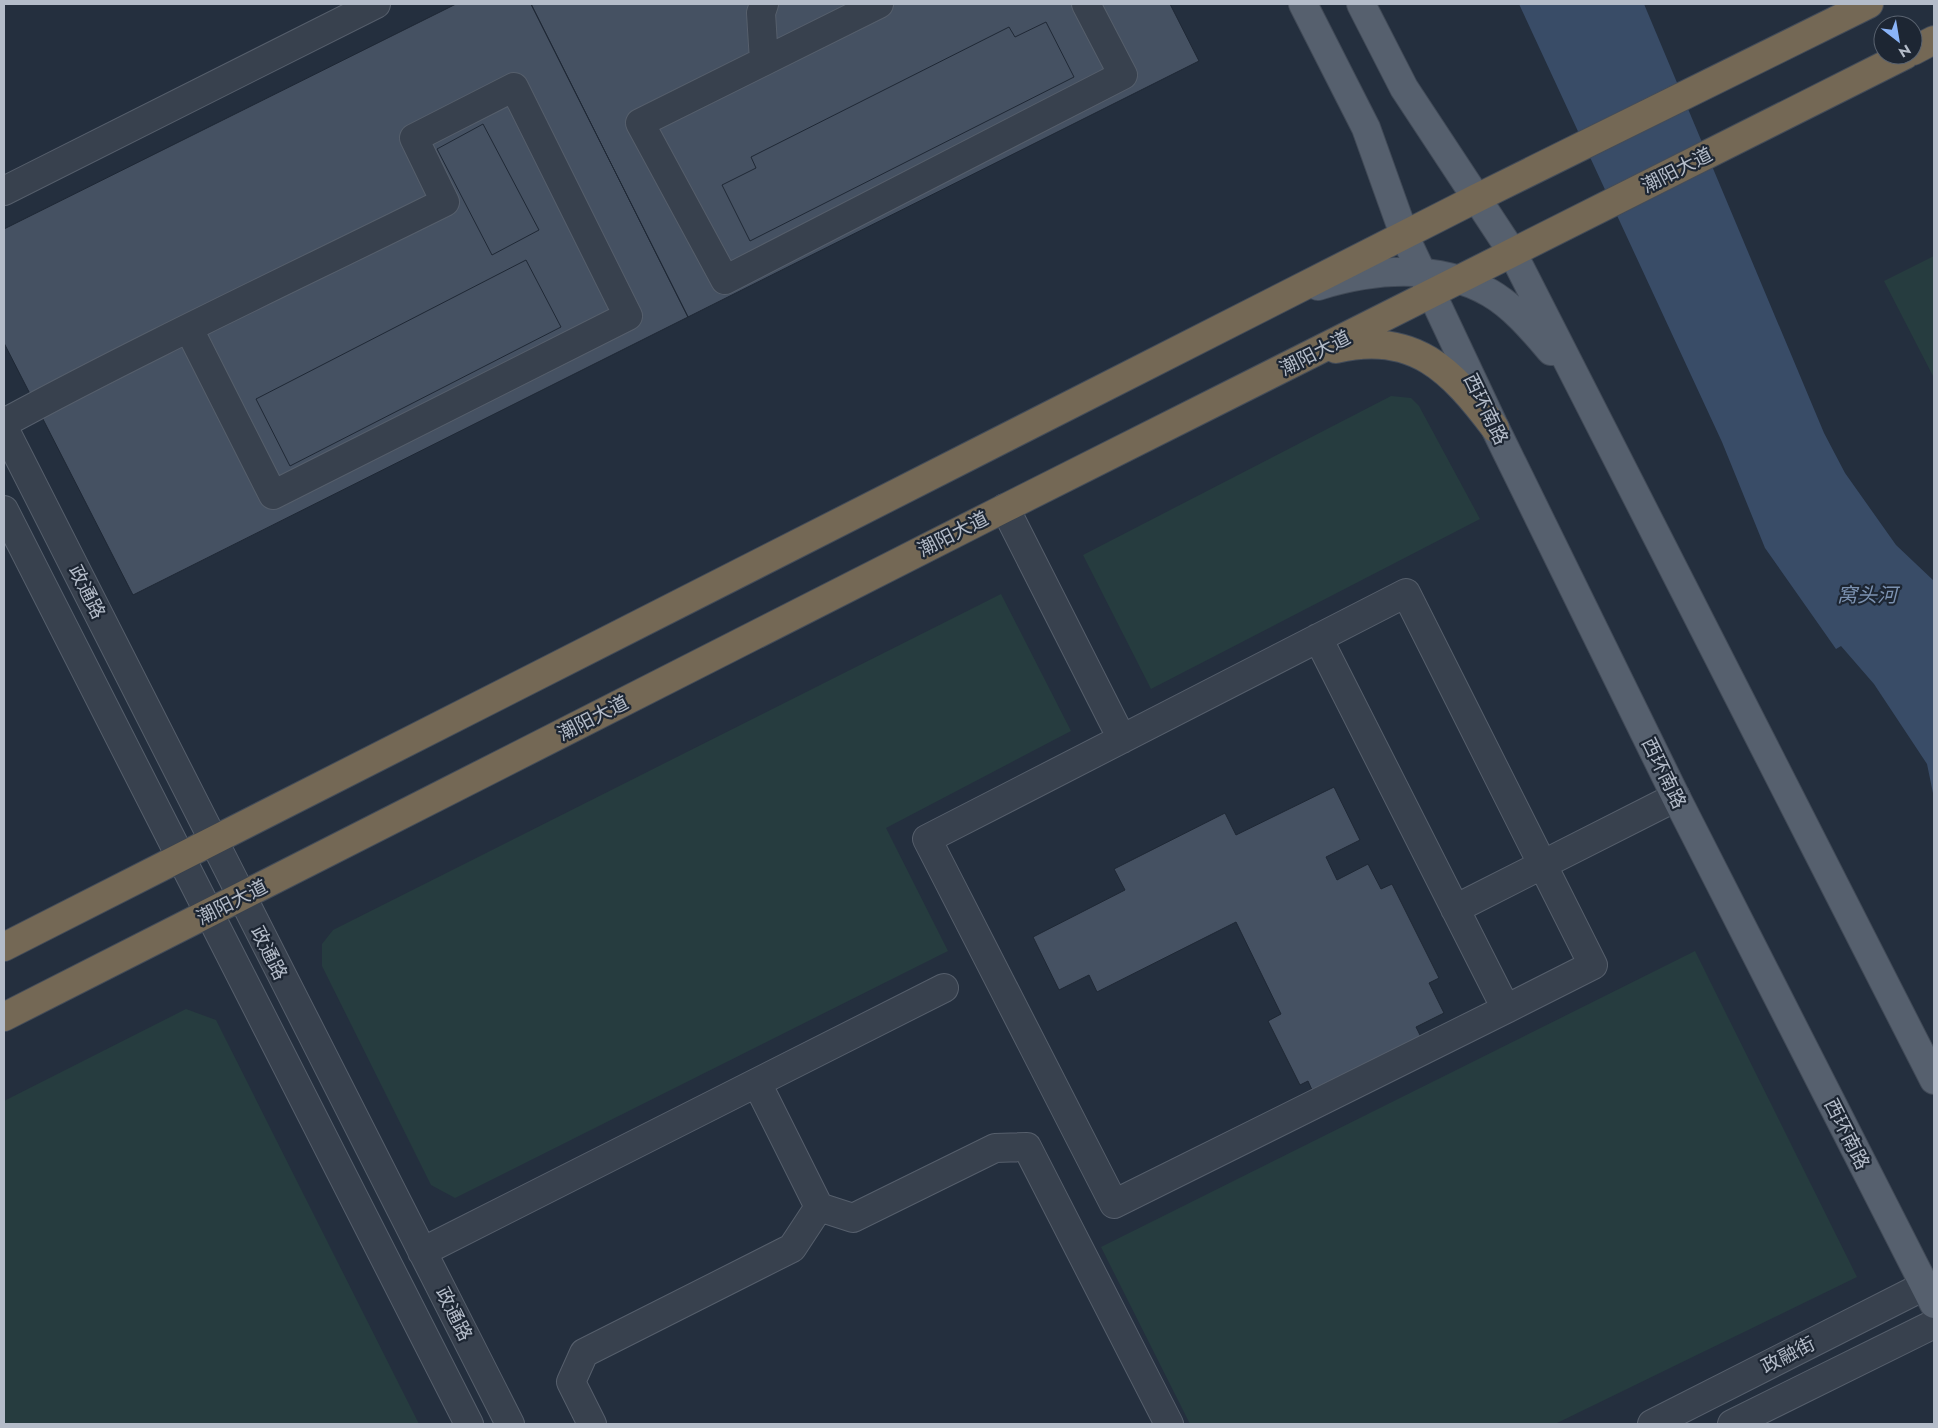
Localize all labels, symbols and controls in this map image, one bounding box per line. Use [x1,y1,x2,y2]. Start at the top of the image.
north arrow [1873,15,1923,65]
text: N [1895,40,1915,63]
street label: 潮阳大道 [1637,141,1717,199]
street label: 潮阳大道 [1275,324,1355,382]
street label: 西环南路 [1457,369,1515,449]
street label: 潮阳大道 [913,505,993,563]
street label: 政通路 [62,560,112,624]
water label: 窝头河 [1837,581,1901,610]
street label: 潮阳大道 [553,689,633,747]
street label: 西环南路 [1635,733,1693,813]
street label: 潮阳大道 [192,873,272,931]
street label: 政通路 [244,921,294,985]
street label: 西环南路 [1818,1094,1876,1174]
street label: 政通路 [429,1282,479,1346]
street label: 政融街 [1756,1330,1820,1380]

